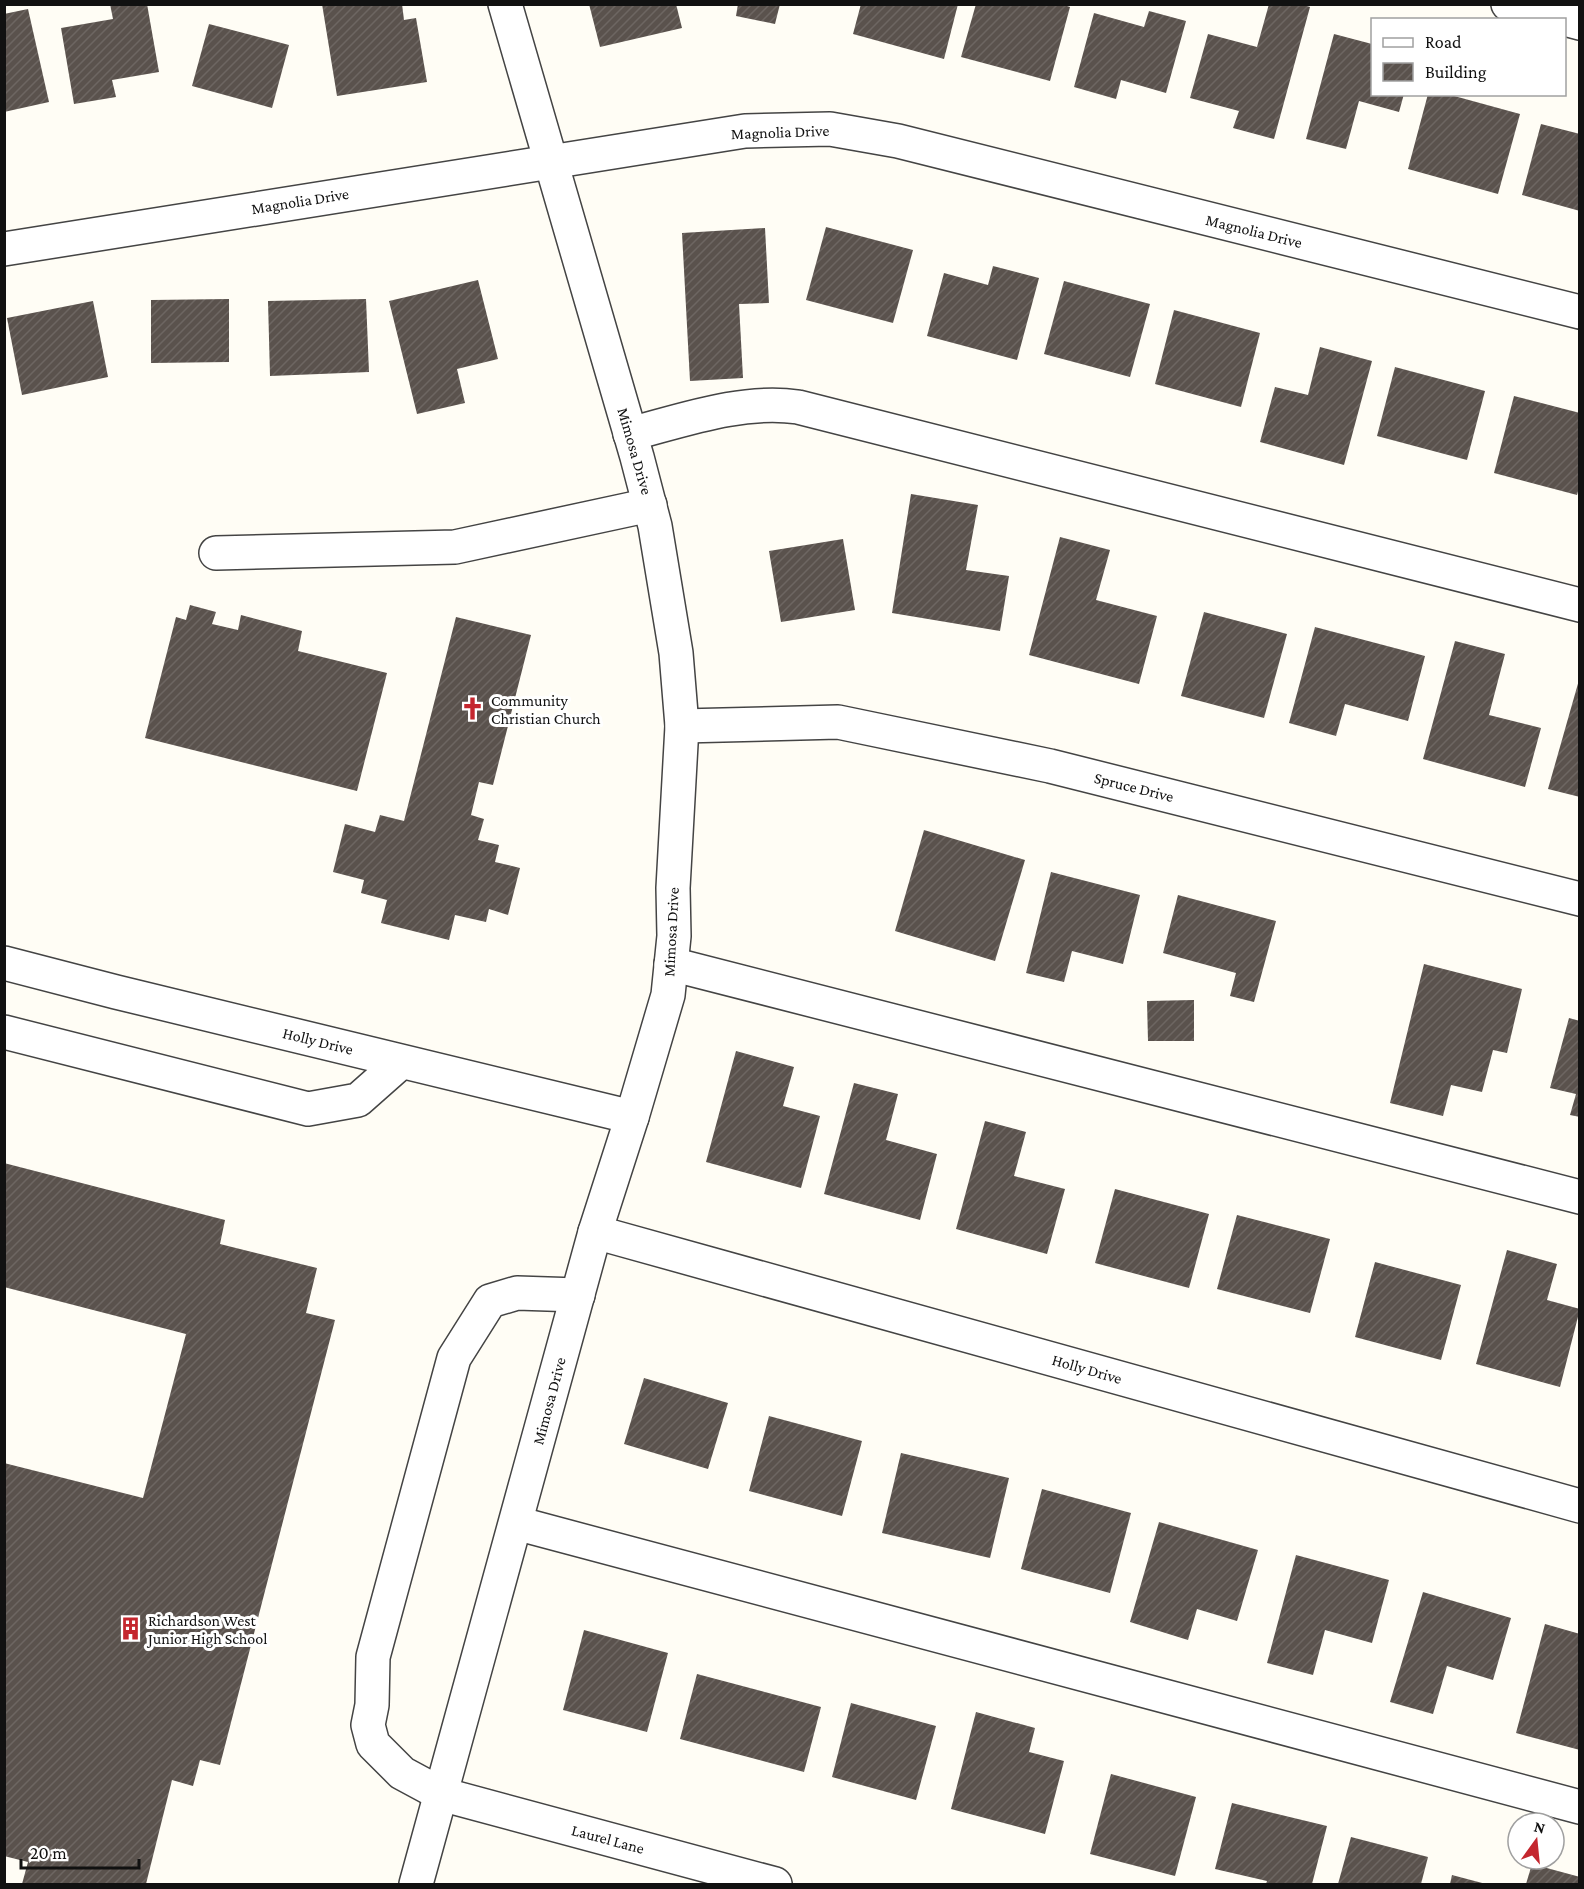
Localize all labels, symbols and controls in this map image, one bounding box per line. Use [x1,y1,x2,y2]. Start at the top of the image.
legend [1371,18,1566,96]
text: Road [1425,32,1462,52]
text: Building [1425,62,1487,82]
street label: Magnolia Drive [730,122,830,143]
street label: Magnolia Drive [250,185,350,218]
street label: Magnolia Drive [1204,211,1304,252]
street label: Mimosa Drive [614,406,656,496]
place label: Community Christian Church [491,692,601,727]
church icon: Community Christian Church [460,696,486,722]
street label: Spruce Drive [1092,769,1176,806]
street label: Mimosa Drive [660,887,682,977]
street label: Holly Drive [281,1024,355,1059]
street label: Holly Drive [1050,1351,1124,1388]
street label: Mimosa Drive [529,1355,569,1447]
place label: Richardson West Junior High School [146,1612,267,1648]
building icon: Richardson West Junior High School [117,1616,143,1642]
north arrow [1506,1811,1566,1871]
text: N [1532,1817,1547,1837]
street label: Laurel Lane [570,1821,646,1857]
scale bar [21,1832,140,1870]
text: 20 m [30,1843,67,1863]

